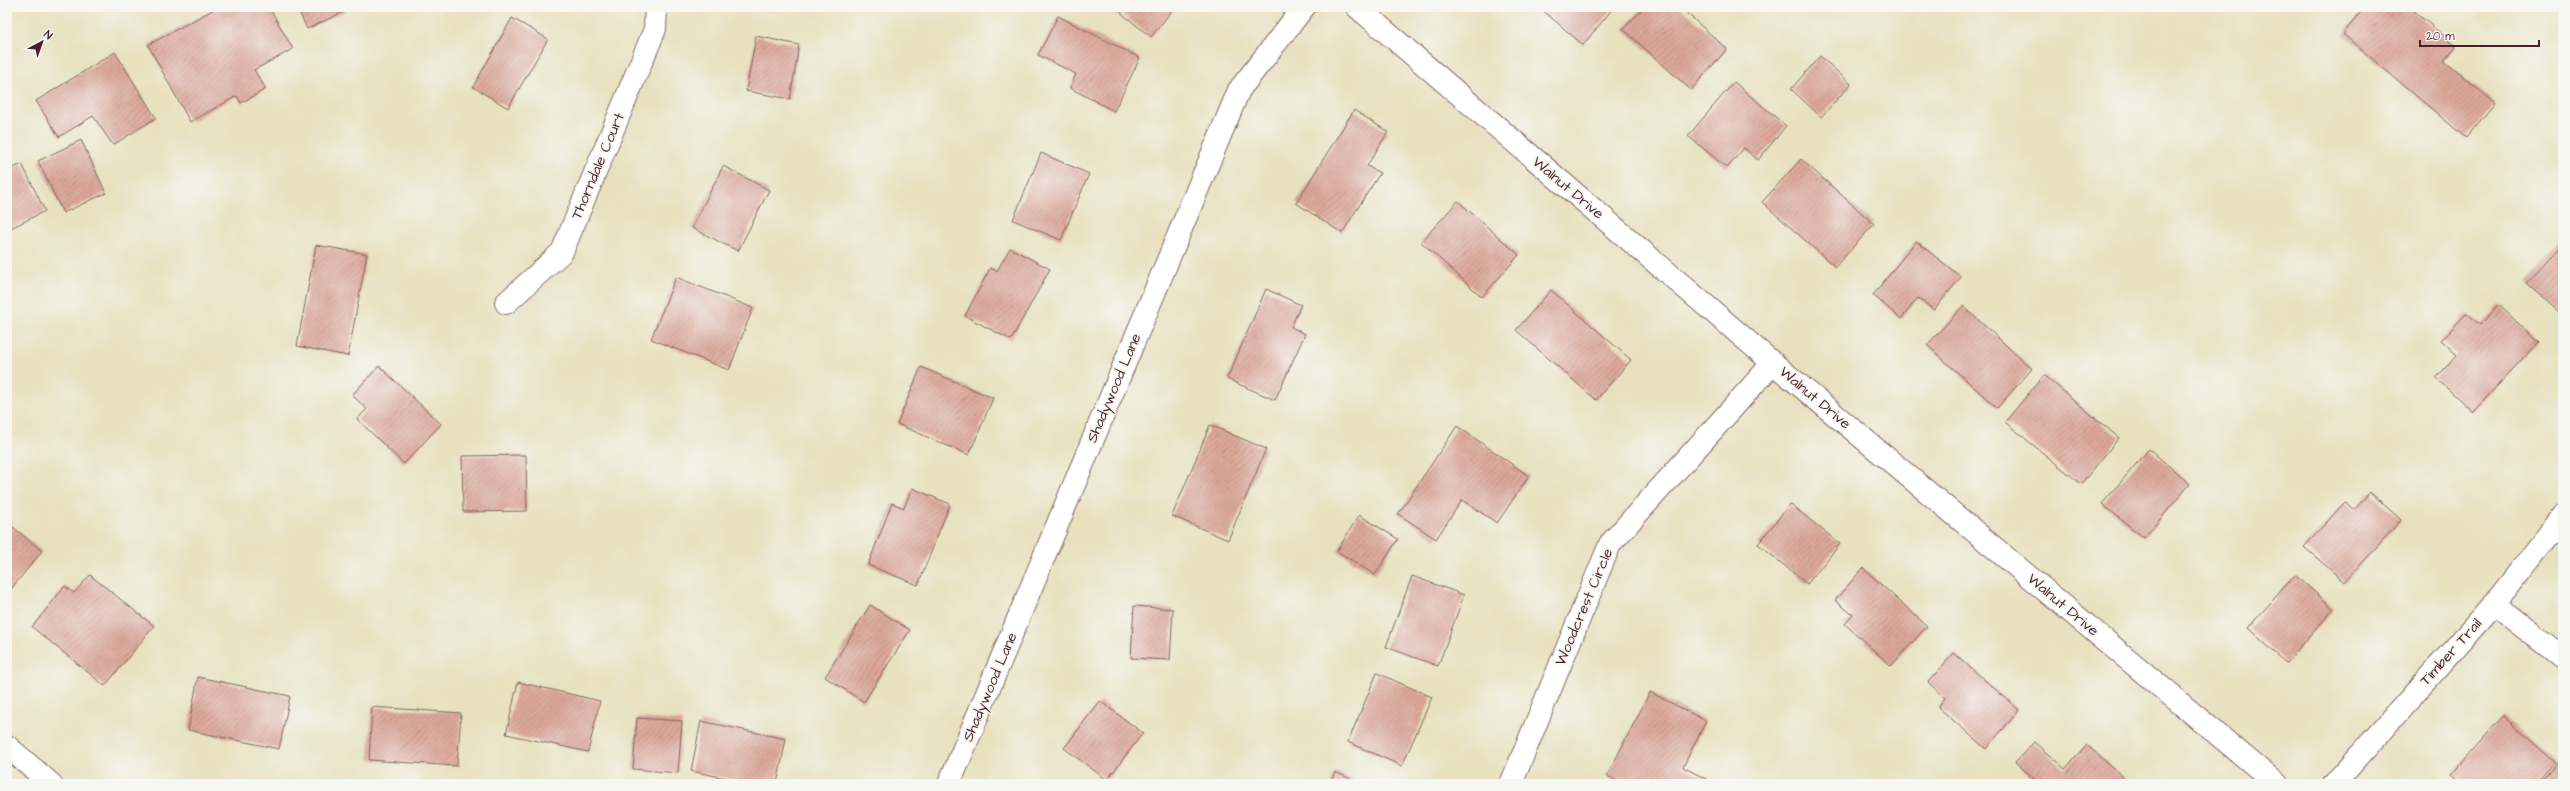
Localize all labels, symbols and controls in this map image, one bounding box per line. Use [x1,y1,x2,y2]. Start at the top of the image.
north arrow [22,22,62,62]
scale bar [2420,22,2539,48]
text: N [41,27,56,43]
text: 20 m [2426,28,2455,45]
street label: Thorndale Court [566,110,630,222]
street label: Walnut Drive [1528,152,1608,224]
street label: Shadywood Lane [1081,330,1147,446]
street label: Walnut Drive [1775,362,1855,434]
street label: Woodcrest Circle [1550,545,1618,669]
street label: Walnut Drive [2023,569,2103,641]
street label: Timber Trail [2415,614,2487,690]
street label: Shadywood Lane [957,629,1023,745]

